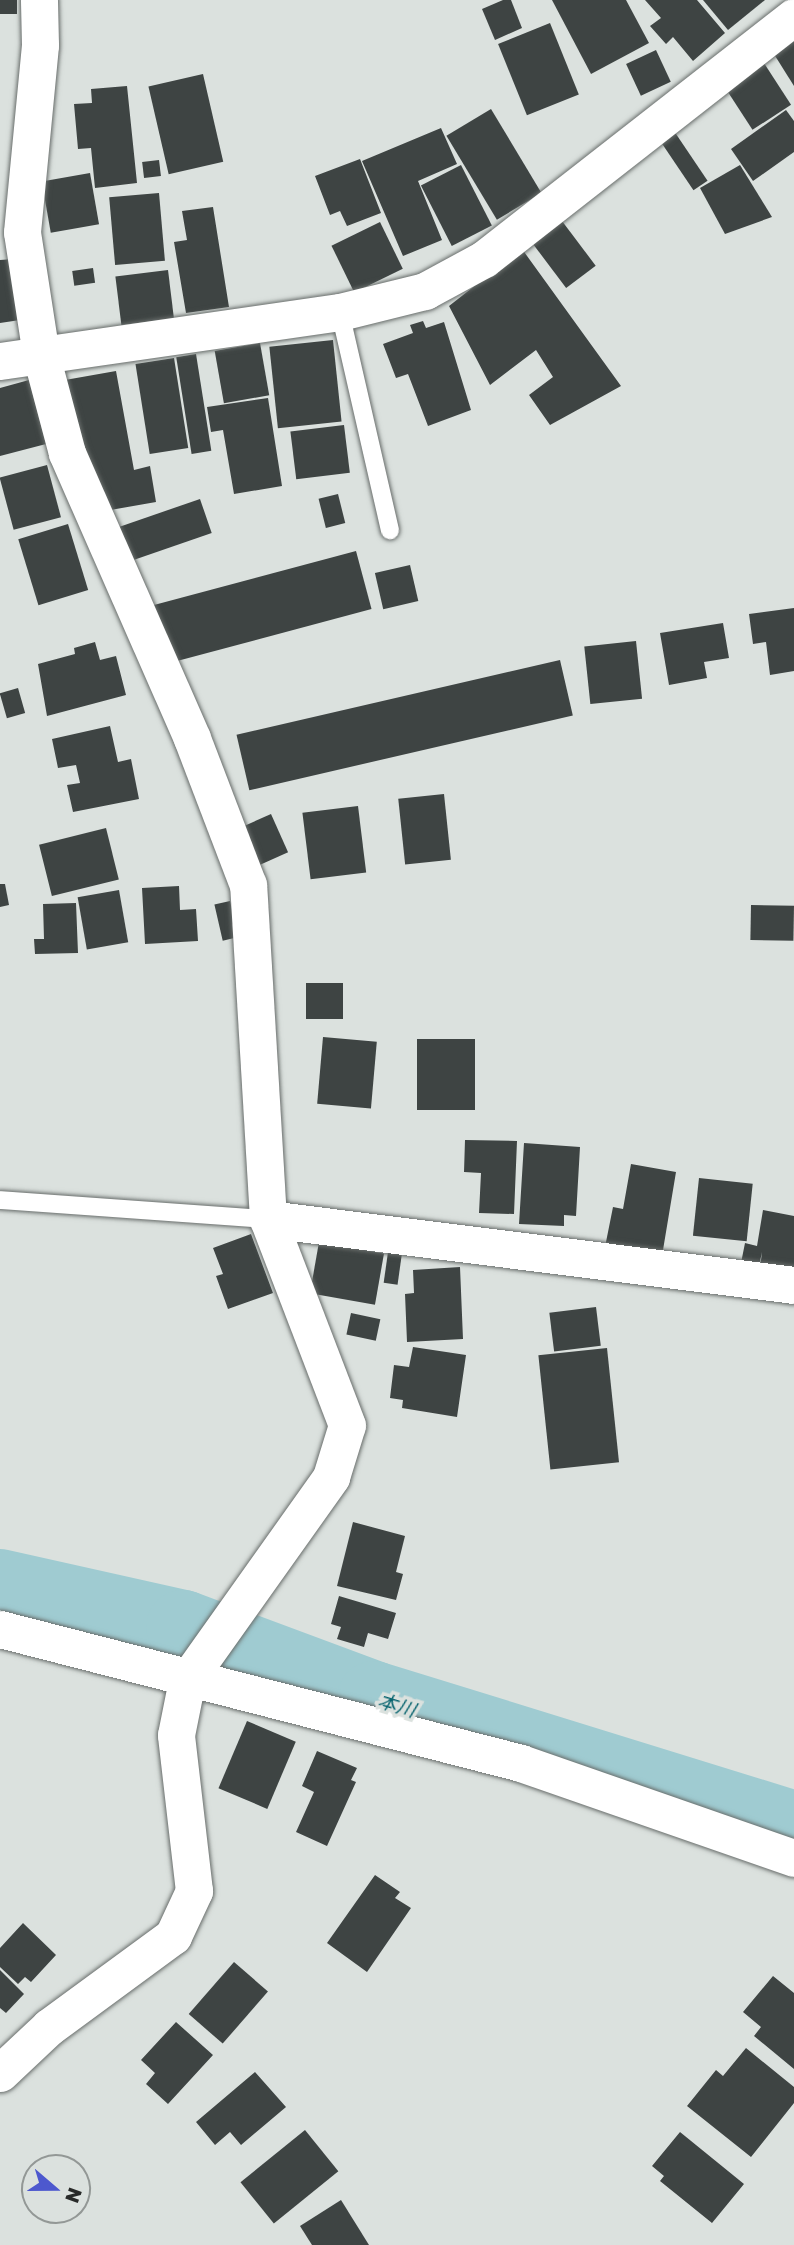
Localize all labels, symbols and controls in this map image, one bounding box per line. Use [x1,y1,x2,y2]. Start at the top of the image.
water label: 本川 [375,1689,419,1721]
north arrow [21,2154,91,2224]
text: N [61,2185,88,2206]

